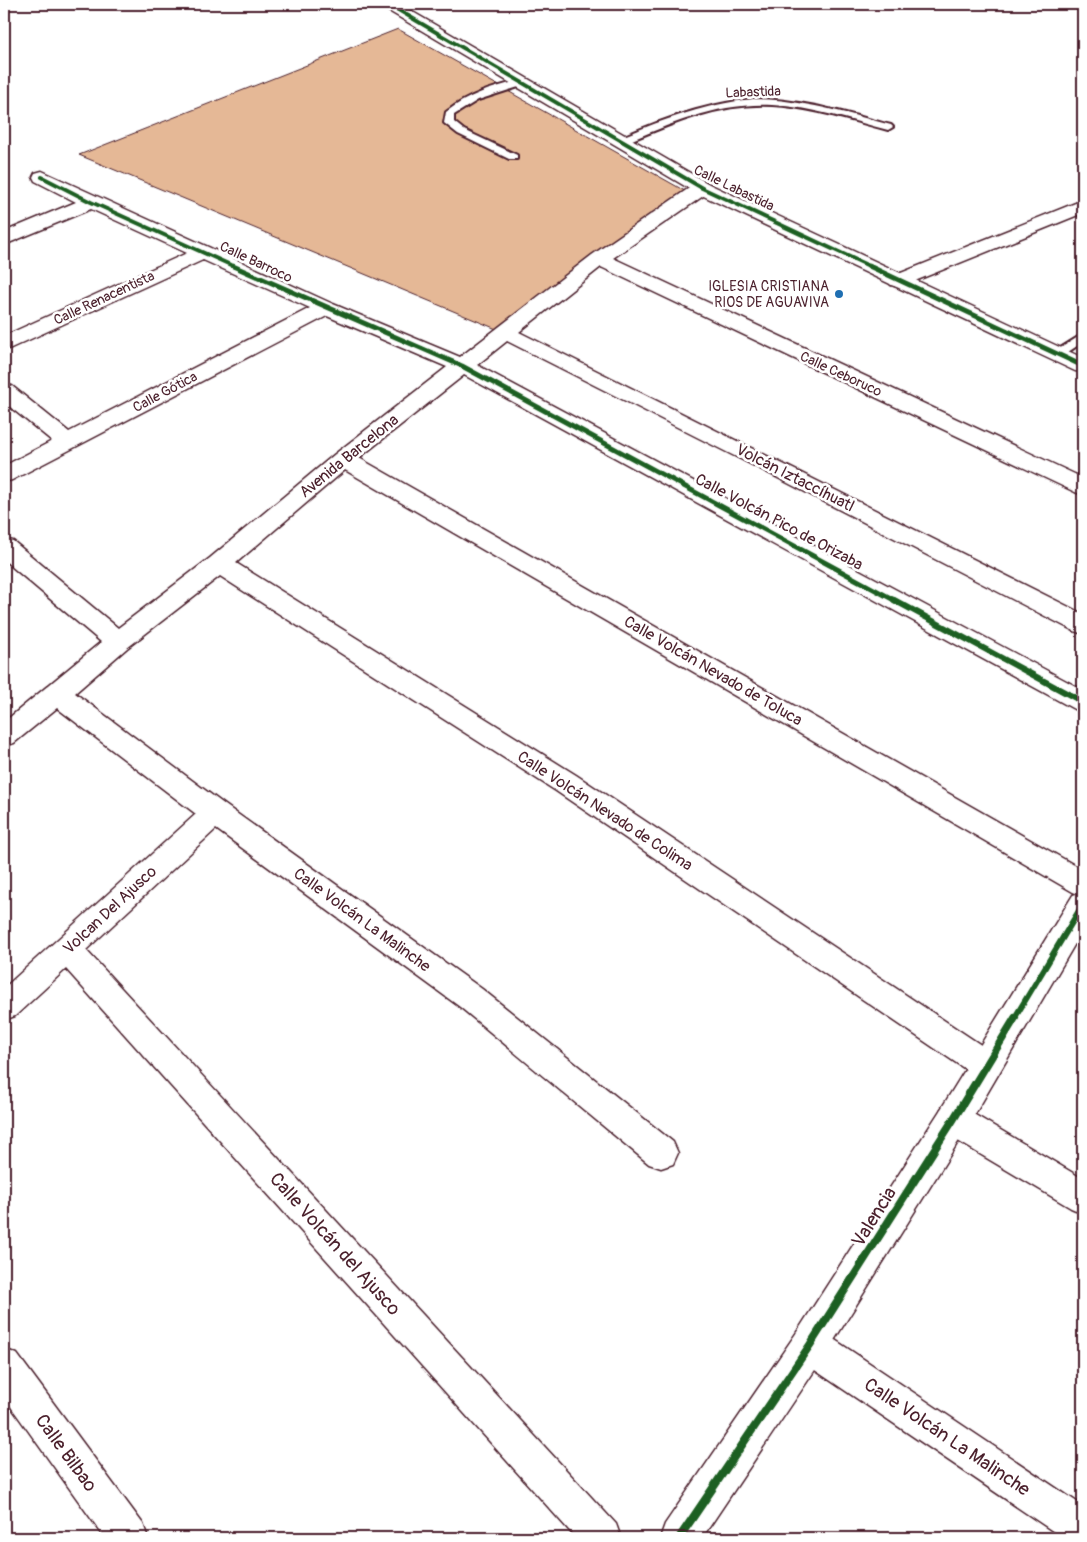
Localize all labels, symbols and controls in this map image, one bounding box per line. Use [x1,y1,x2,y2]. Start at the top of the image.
street label: Labastida [725,83,781,101]
street label: Calle Labastida [691,161,777,215]
street label: Calle Barroco [217,238,295,286]
street label: Calle Renacentista [51,267,157,329]
place label: IGLESIA CRISTIANA RIOS DE AGUAVIVA [708,278,829,311]
marker: IGLESIA CRISTIANA RIOS DE AGUAVIVA [833,288,845,300]
street label: Calle Ceboruco [797,348,885,401]
street label: Calle Gótica [130,368,200,416]
street label: Avenida Barcelona [295,410,403,502]
street label: Volcán Iztaccíhuatl [732,439,858,517]
street label: Calle Volcán Pico de Orizaba [692,469,866,575]
street label: Calle Volcán Nevado de Toluca [620,612,806,730]
street label: Calle Volcán Nevado de Colima [514,747,696,875]
street label: Volcan Del Ajusco [59,861,161,958]
street label: Calle Volcán La Malinche [290,864,434,976]
street label: Calle Volcán del Ajusco [264,1167,406,1321]
street label: Valencia [846,1182,902,1251]
street label: Calle Volcán La Malinche [859,1372,1035,1502]
street label: Calle Bilbao [30,1409,102,1497]

